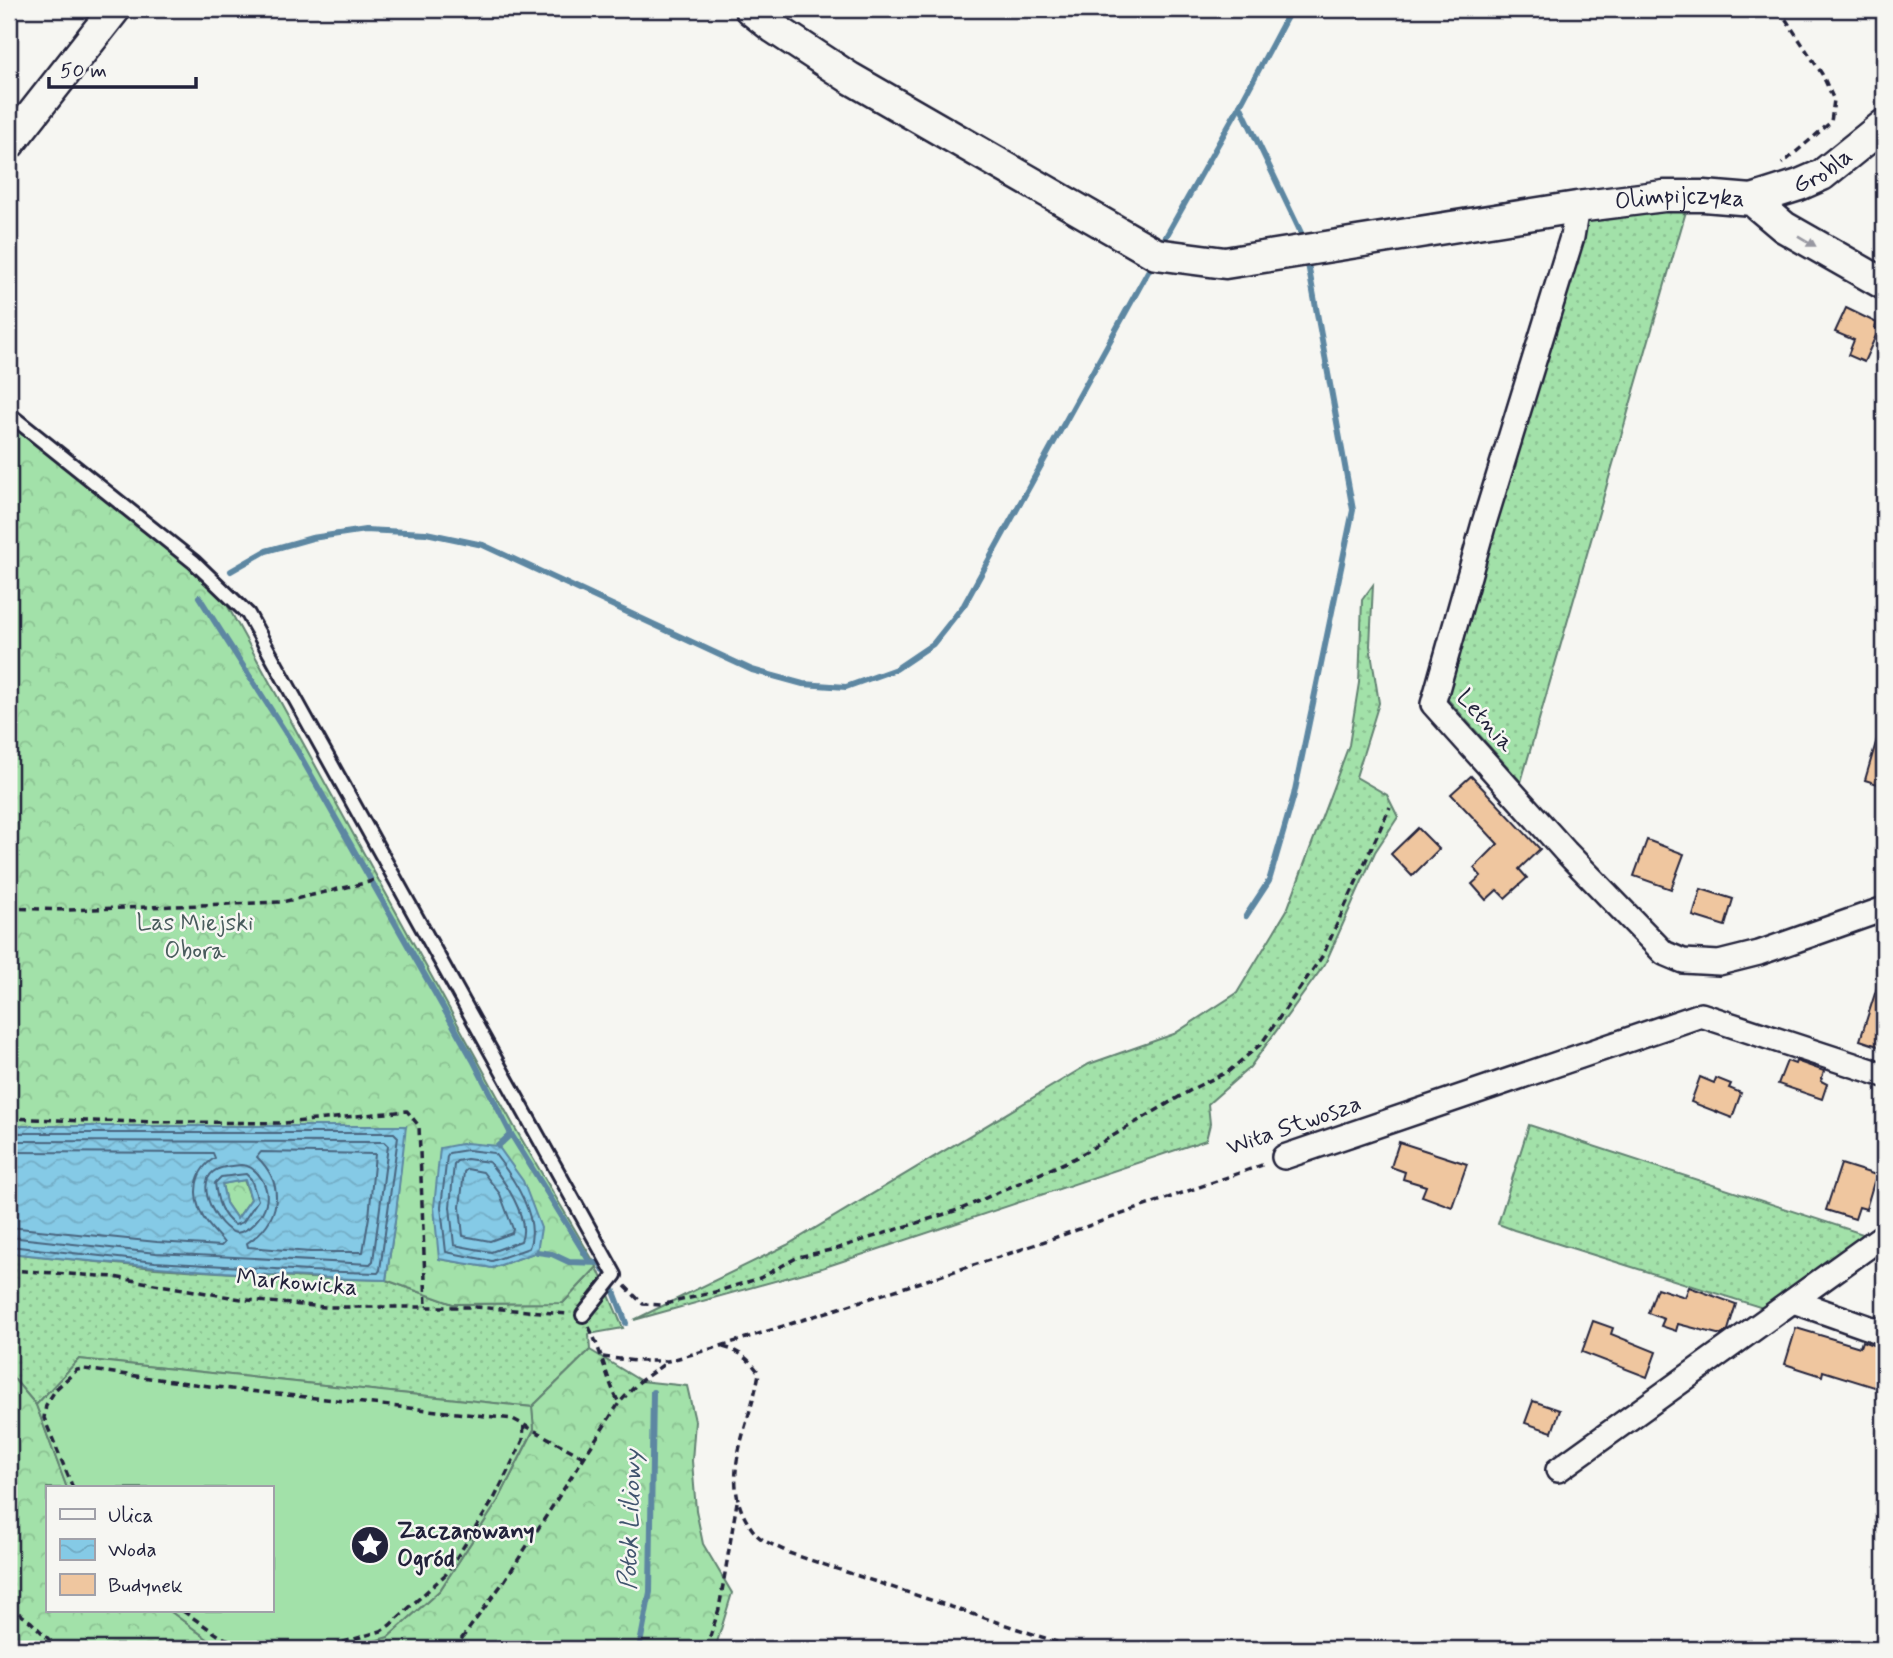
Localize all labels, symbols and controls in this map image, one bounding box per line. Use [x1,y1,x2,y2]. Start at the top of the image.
scale bar [49,46,196,90]
text: 50 m [60,57,107,85]
street label: Grobla [1788,141,1859,201]
street label: Olimpijczyka [1613,181,1746,218]
one-way arrow [1797,234,1816,247]
street label: Letnia [1449,683,1521,760]
park label: Las Miejski Obora [137,908,253,967]
street label: Wita Stwosza [1223,1088,1365,1164]
street label: Markowicka [235,1262,359,1304]
water label: Potok Liliowy [612,1448,650,1591]
legend [46,1486,273,1612]
text: Ulica [108,1502,153,1530]
place label: Zaczarowany Ogród [397,1516,535,1576]
place icon: Zaczarowany Ogród [349,1524,391,1566]
text: Woda [108,1536,157,1564]
text: Budynek [108,1572,183,1600]

